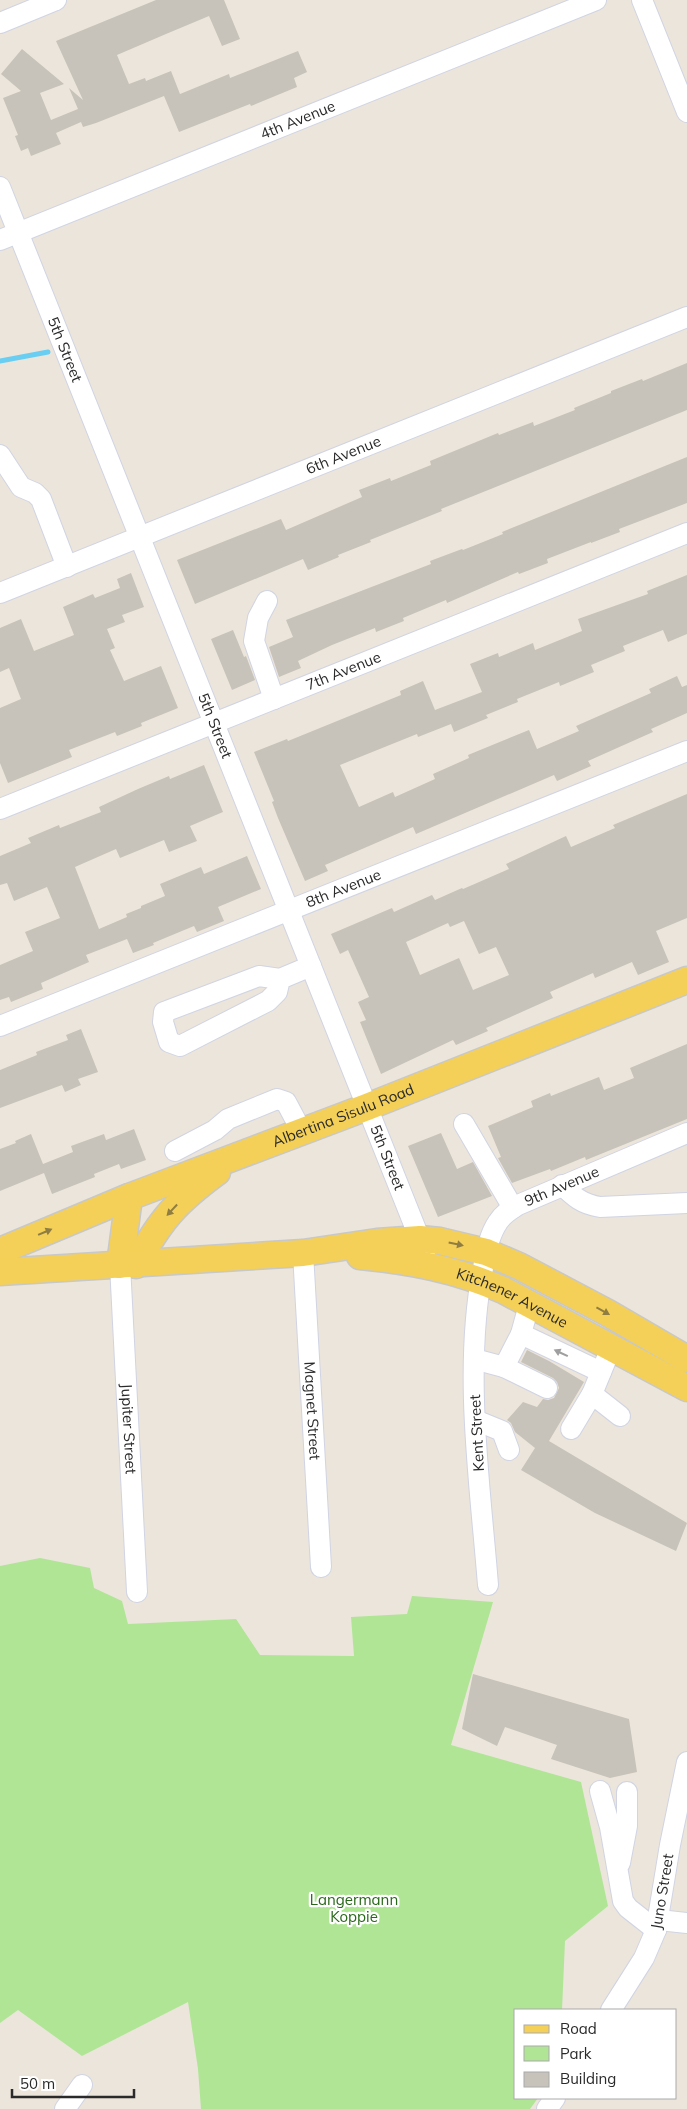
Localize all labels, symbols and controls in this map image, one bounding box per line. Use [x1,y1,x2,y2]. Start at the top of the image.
street label: 4th Avenue [257,96,338,143]
street label: 5th Street [44,314,87,385]
street label: 6th Avenue [303,431,383,478]
street label: 7th Avenue [303,647,383,694]
street label: 5th Street [194,690,237,761]
street label: 8th Avenue [303,864,384,912]
street label: Albertina Sisulu Road [270,1079,417,1151]
street label: 5th Street [366,1122,409,1193]
street label: 9th Avenue [521,1162,602,1210]
one-way arrow [166,1204,178,1216]
one-way arrow [38,1227,52,1235]
one-way arrow [448,1240,463,1248]
street label: Kitchener Avenue [454,1264,571,1332]
one-way arrow [597,1306,610,1315]
one-way arrow [554,1349,568,1357]
street label: Magnet Street [300,1361,325,1460]
street label: Jupiter Street [117,1383,141,1474]
street label: Kent Street [465,1394,488,1472]
street label: Juno Street [646,1852,677,1931]
park label: Langermann Koppie [310,1890,398,1926]
legend [514,2009,677,2099]
text: Road [560,2019,597,2038]
text: Park [560,2044,592,2063]
scale bar [12,2066,135,2098]
text: Building [560,2069,616,2088]
text: 50 m [20,2074,55,2093]

